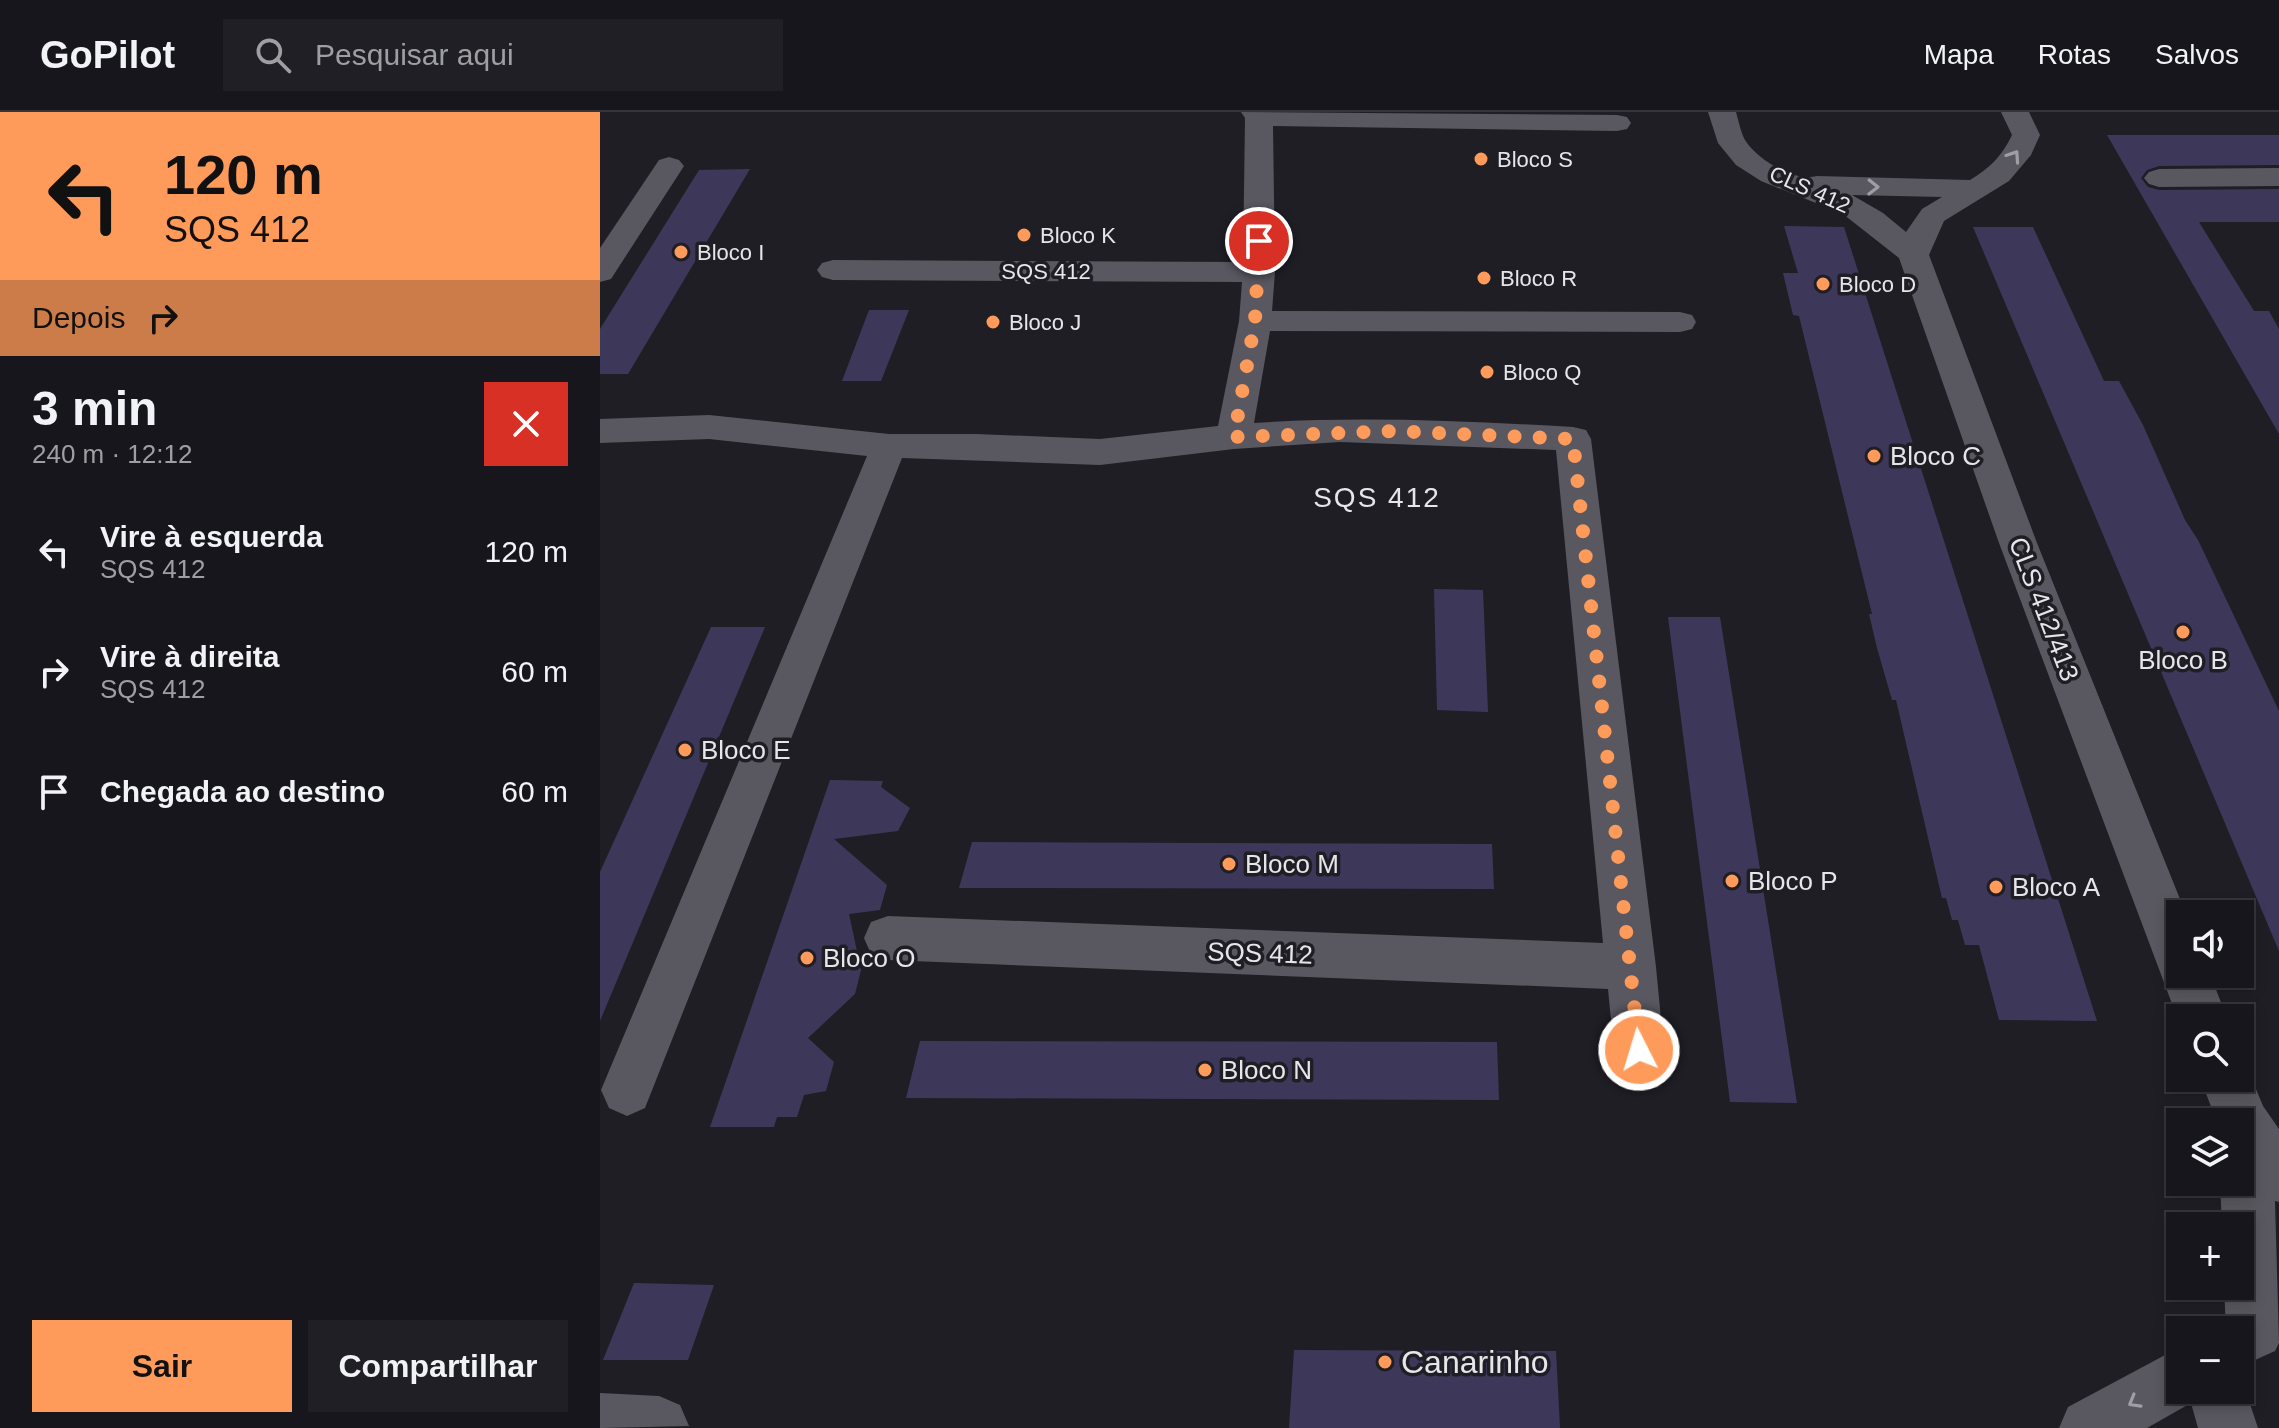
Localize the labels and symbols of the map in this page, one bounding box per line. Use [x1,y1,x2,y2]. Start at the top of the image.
place label: Bloco S [1497,147,1573,172]
marker: Bloco S [1472,150,1490,168]
one-way arrow [2004,150,2019,165]
street label: CLS 412 [1766,161,1854,218]
one-way arrow [1867,178,1880,195]
pin [1225,207,1293,275]
place label: Bloco K [1040,223,1116,248]
marker: Bloco K [1015,226,1033,244]
place label: Bloco I [697,240,764,265]
marker: Bloco I [672,243,690,261]
street label: SQS 412 [1001,259,1091,284]
place label: Bloco R [1500,266,1577,291]
marker: Bloco R [1475,269,1493,287]
place label: Bloco D [1839,272,1916,297]
marker: Bloco D [1814,275,1832,293]
place label: Bloco J [1009,310,1081,335]
marker: Bloco J [984,313,1002,331]
place label: Bloco Q [1503,360,1581,385]
marker: Bloco Q [1478,363,1496,381]
place label: Bloco C [1890,441,1981,471]
marker: Bloco C [1865,447,1883,465]
district label: SQS 412 [1313,482,1441,513]
street label: CLS 412/413 [2003,533,2085,685]
marker: Bloco B [2174,623,2192,641]
place label: Bloco B [2138,645,2228,675]
place label: Bloco E [701,735,791,765]
marker: Bloco E [676,741,694,759]
place label: Bloco M [1245,849,1339,879]
marker: Bloco M [1220,855,1238,873]
place label: Bloco P [1748,866,1838,896]
marker: Bloco P [1723,872,1741,890]
place label: Bloco A [2012,872,2101,902]
marker: Bloco A [1987,878,2005,896]
street label: SQS 412 [1207,936,1313,970]
place label: Bloco O [823,943,916,973]
marker: Bloco O [798,949,816,967]
position arrow [1597,1008,1681,1092]
place label: Bloco N [1221,1055,1312,1085]
marker: Bloco N [1196,1061,1214,1079]
place label: Canarinho [1401,1344,1549,1380]
marker: Canarinho [1376,1353,1394,1371]
one-way arrow [2129,1392,2143,1408]

